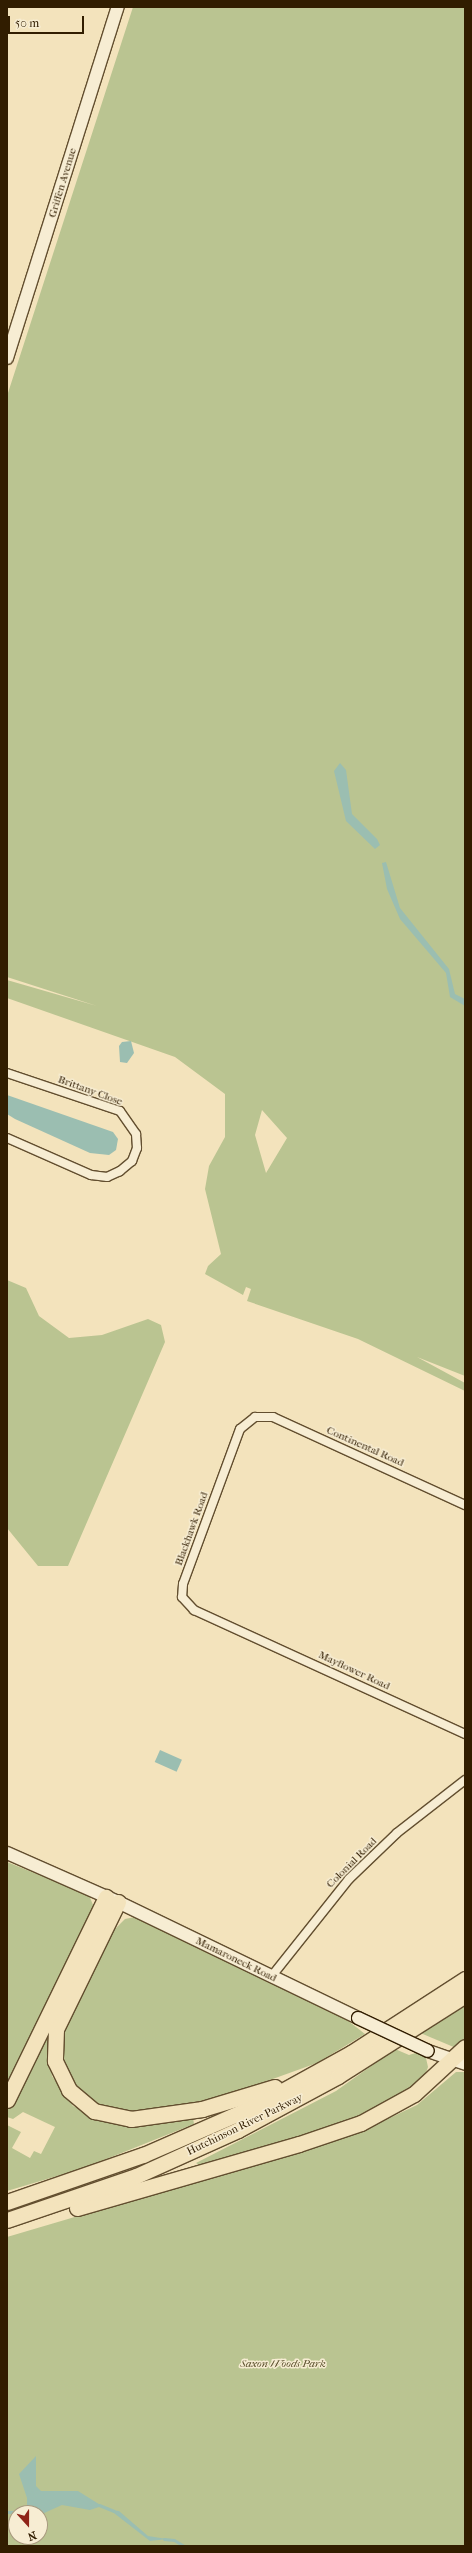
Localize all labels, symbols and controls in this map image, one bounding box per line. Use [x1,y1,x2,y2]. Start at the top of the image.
scale bar [10,8,86,34]
text: 50 m [15,16,39,30]
street label: Griffen Avenue [46,147,80,219]
street label: Brittany Close [56,1073,124,1109]
street label: Continental Road [324,1424,406,1470]
street label: Blackhawk Road [173,1490,211,1568]
street label: Mayflower Road [316,1649,392,1693]
street label: Colonial Road [324,1835,380,1891]
street label: Mamaroneck Road [193,1935,279,1985]
street label: Hutchinson River Parkway [185,2091,305,2159]
park label: Saxon Woods Park [240,2357,326,2371]
north arrow [8,2505,48,2545]
text: N [26,2528,38,2543]

